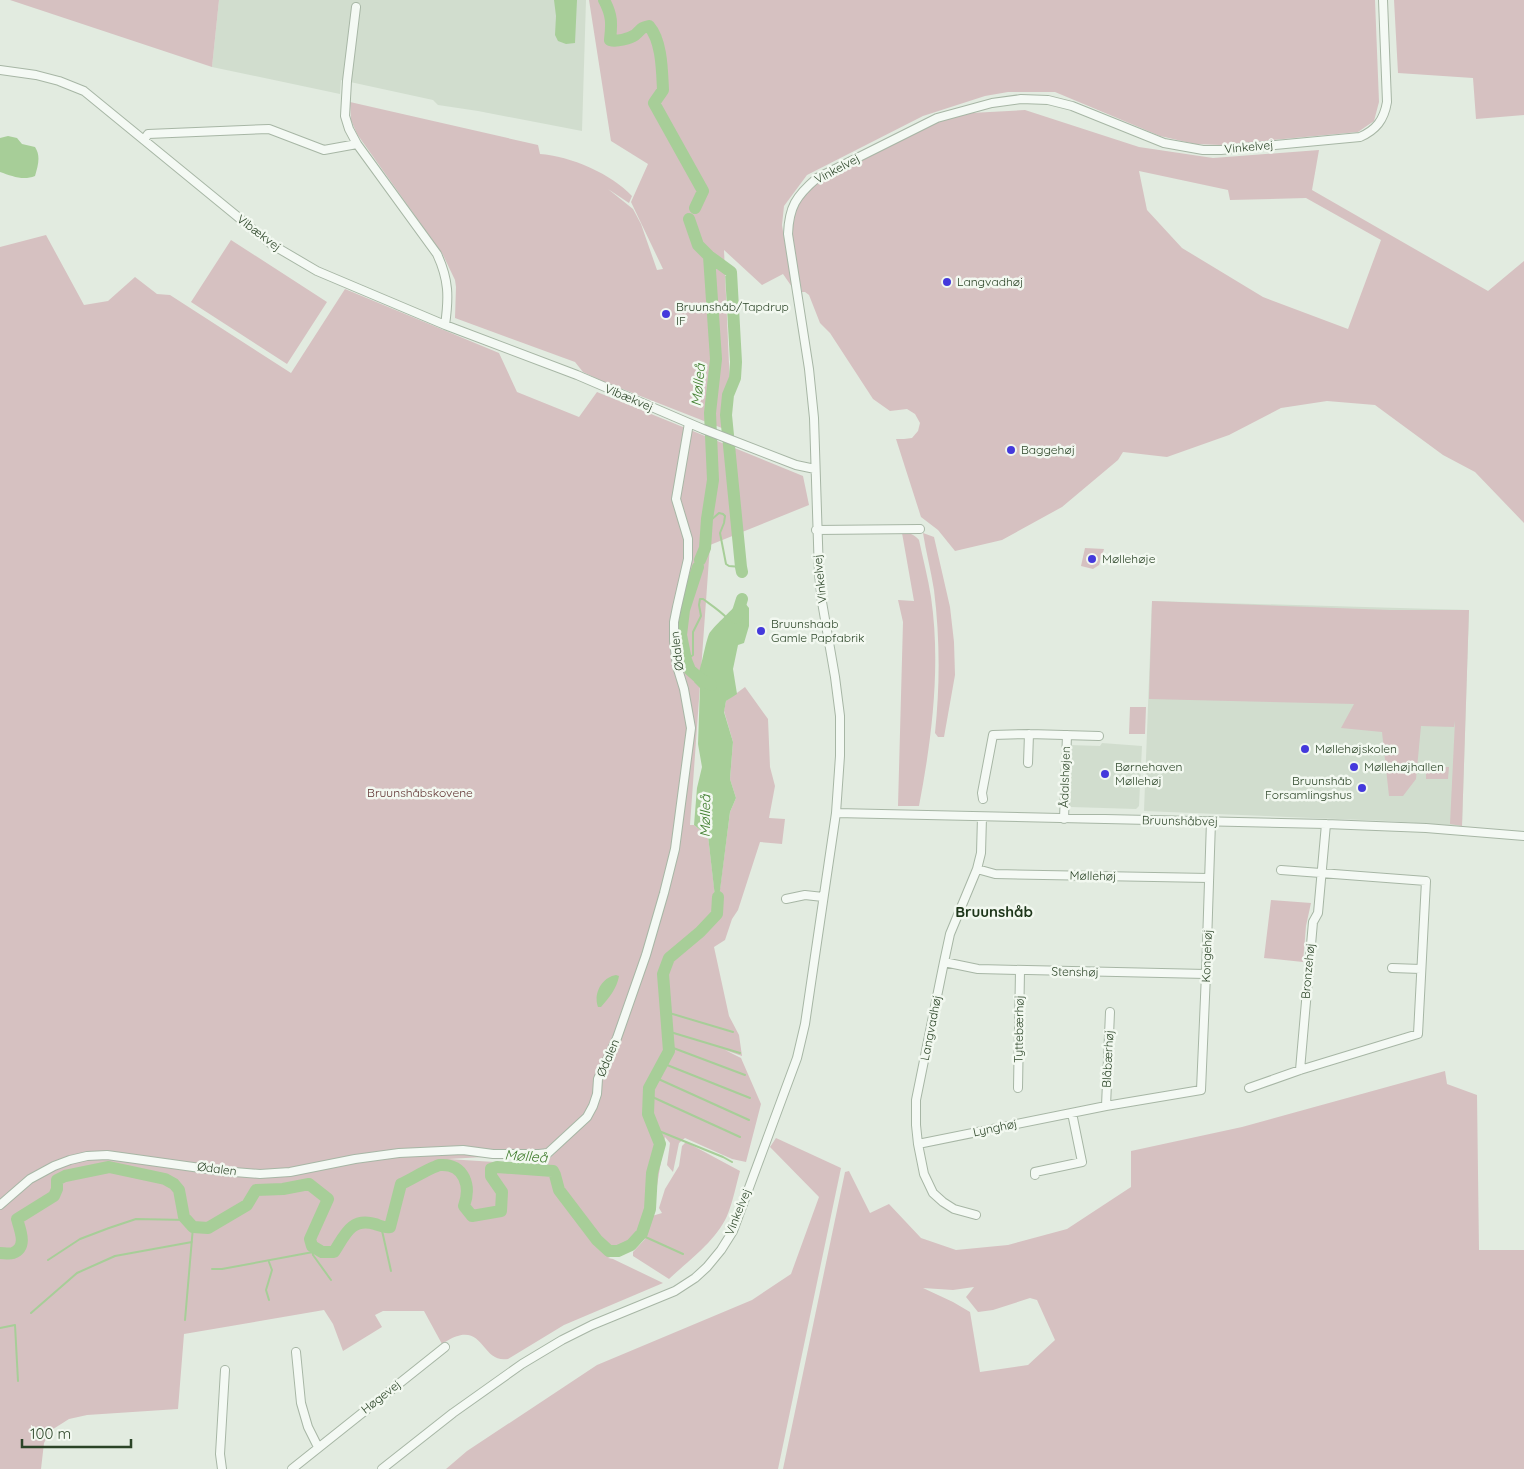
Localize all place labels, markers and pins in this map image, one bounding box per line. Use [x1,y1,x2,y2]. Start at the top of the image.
place label: Langvadhøj [957,274,1023,289]
marker: Langvadhøj [941,276,953,288]
place label: Bruunshåb/Tapdrup IF [676,299,789,328]
marker: Bruunshåb/Tapdrup IF [660,308,672,320]
place label: Baggehøj [1021,442,1075,457]
marker: Baggehøj [1005,444,1017,456]
place label: Møllehøje [1102,551,1156,566]
marker: Møllehøje [1086,553,1098,565]
place label: Bruunshaab Gamle Papfabrik [771,616,865,645]
marker: Bruunshaab Gamle Papfabrik [755,625,767,637]
place label: Møllehøjskolen [1315,741,1397,756]
marker: Møllehøjskolen [1299,743,1311,755]
place label: Børnehaven Møllehøj [1115,759,1182,788]
place label: Møllehøjhallen [1364,759,1444,774]
marker: Møllehøjhallen [1348,761,1360,773]
marker: Børnehaven Møllehøj [1099,768,1111,780]
place label: Bruunshåb Forsamlingshus [1265,773,1352,802]
marker: Bruunshåb Forsamlingshus [1356,782,1368,794]

